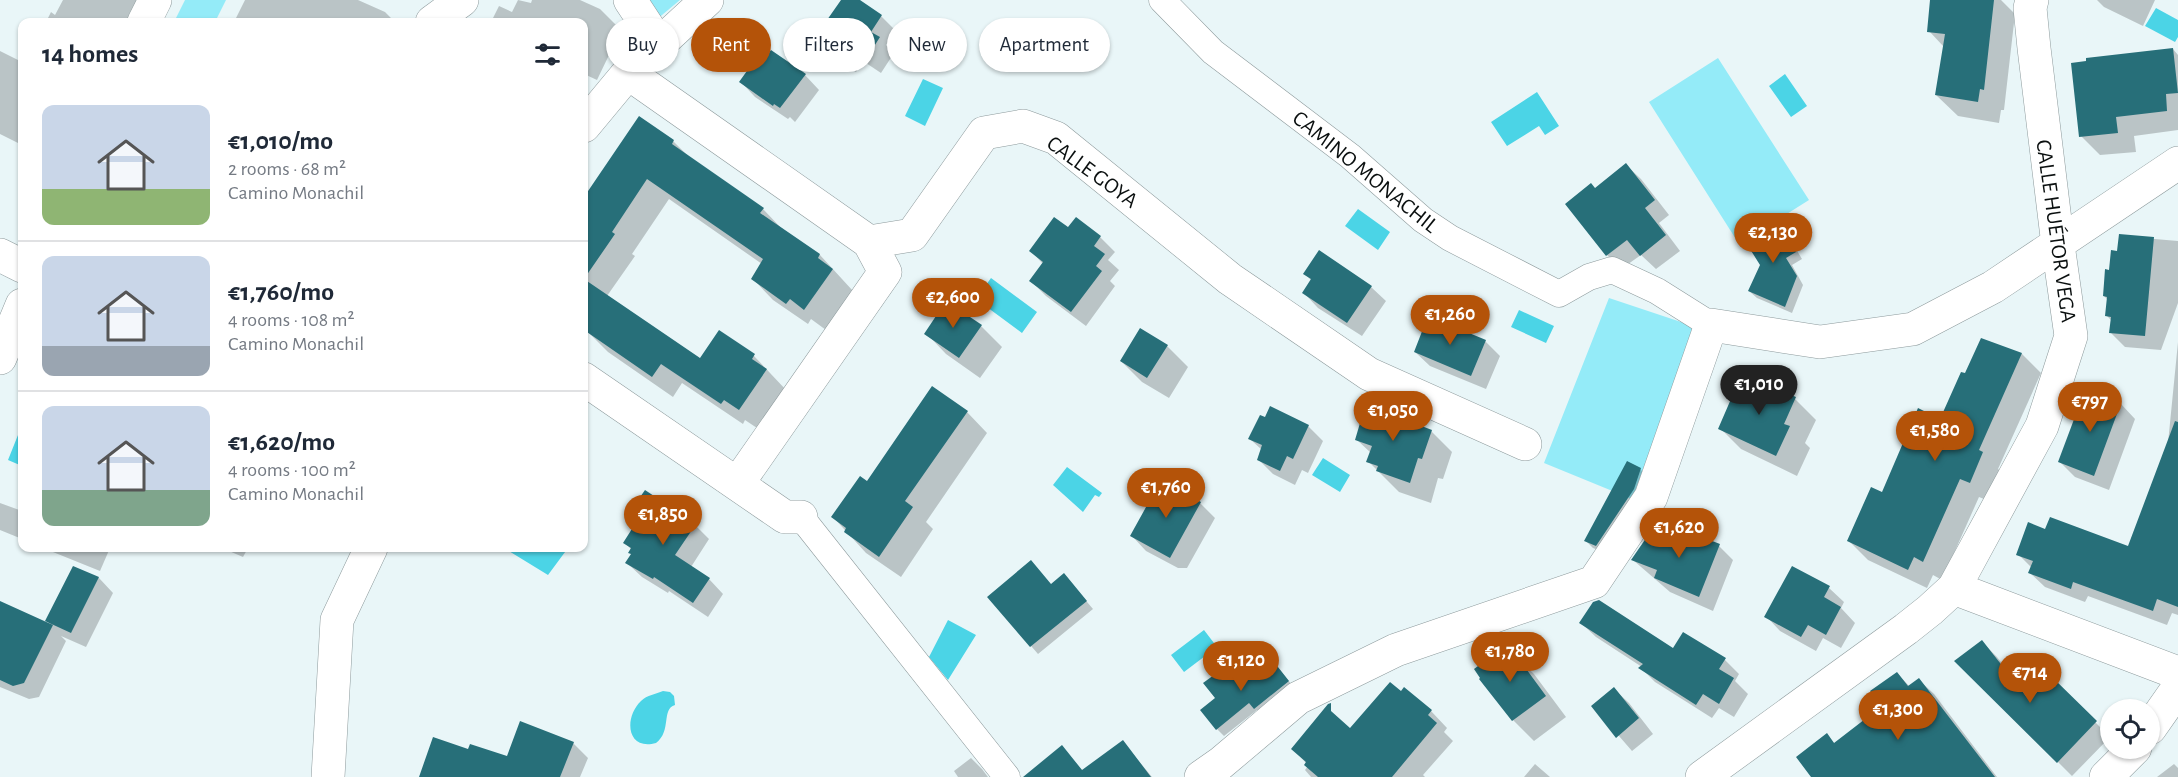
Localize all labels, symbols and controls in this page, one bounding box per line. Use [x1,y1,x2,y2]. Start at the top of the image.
chip: Buy [606,18,679,72]
chip: Rent [691,18,771,72]
chip: Filters [783,18,875,72]
chip: New [887,18,967,72]
chip: Apartment [979,18,1110,72]
icon: filters [531,38,564,71]
text: 14 homes [42,41,138,67]
street label: CAMINO MONACHIL [1289,107,1443,237]
text: €1,010/mo [228,128,333,154]
icon: home [90,129,162,201]
street label: CALLE GOYA [1043,132,1142,212]
street label: CALLE HUÉTOR VEGA [2032,138,2081,324]
text: 2 rooms · 68 m² [228,159,346,179]
text: Camino Monachil [228,183,364,203]
pin: €2,130 [1724,213,1822,264]
text: €2,130 [1748,222,1798,242]
pin: €2,600 [904,278,1002,329]
text: €1,760/mo [228,279,334,305]
icon: home [90,280,162,352]
text: €2,600 [926,287,980,307]
pin: €1,260 [1401,295,1499,346]
text: €1,260 [1425,304,1475,324]
text: 4 rooms · 108 m² [228,310,355,330]
text: Camino Monachil [228,334,364,354]
pin: €1,010 [1710,365,1808,416]
text: €1,010 [1734,374,1784,394]
pin: €797 [2054,382,2126,433]
pin: €1,050 [1344,391,1442,442]
text: €797 [2072,391,2108,411]
text: €1,050 [1368,400,1418,420]
pin: €1,580 [1886,411,1984,462]
text: €1,580 [1910,420,1960,440]
text: €1,620/mo [228,429,335,455]
icon: home [90,430,162,502]
text: 4 rooms · 100 m² [228,460,356,480]
pin: €1,760 [1117,468,1215,519]
text: €1,760 [1141,477,1191,497]
text: Camino Monachil [228,484,364,504]
pin: €1,850 [614,495,712,546]
text: €1,850 [638,504,688,524]
pin: €1,620 [1630,508,1728,559]
text: €1,620 [1654,517,1704,537]
pin: €1,780 [1461,632,1559,683]
pin: €1,120 [1192,641,1290,692]
text: €1,780 [1485,641,1535,661]
text: €1,120 [1217,650,1265,670]
pin: €714 [1994,653,2066,704]
text: €714 [2012,662,2048,682]
pin: €1,300 [1849,690,1947,741]
text: €1,300 [1873,699,1923,719]
map controls [2100,699,2160,759]
button: locate [2100,699,2160,759]

